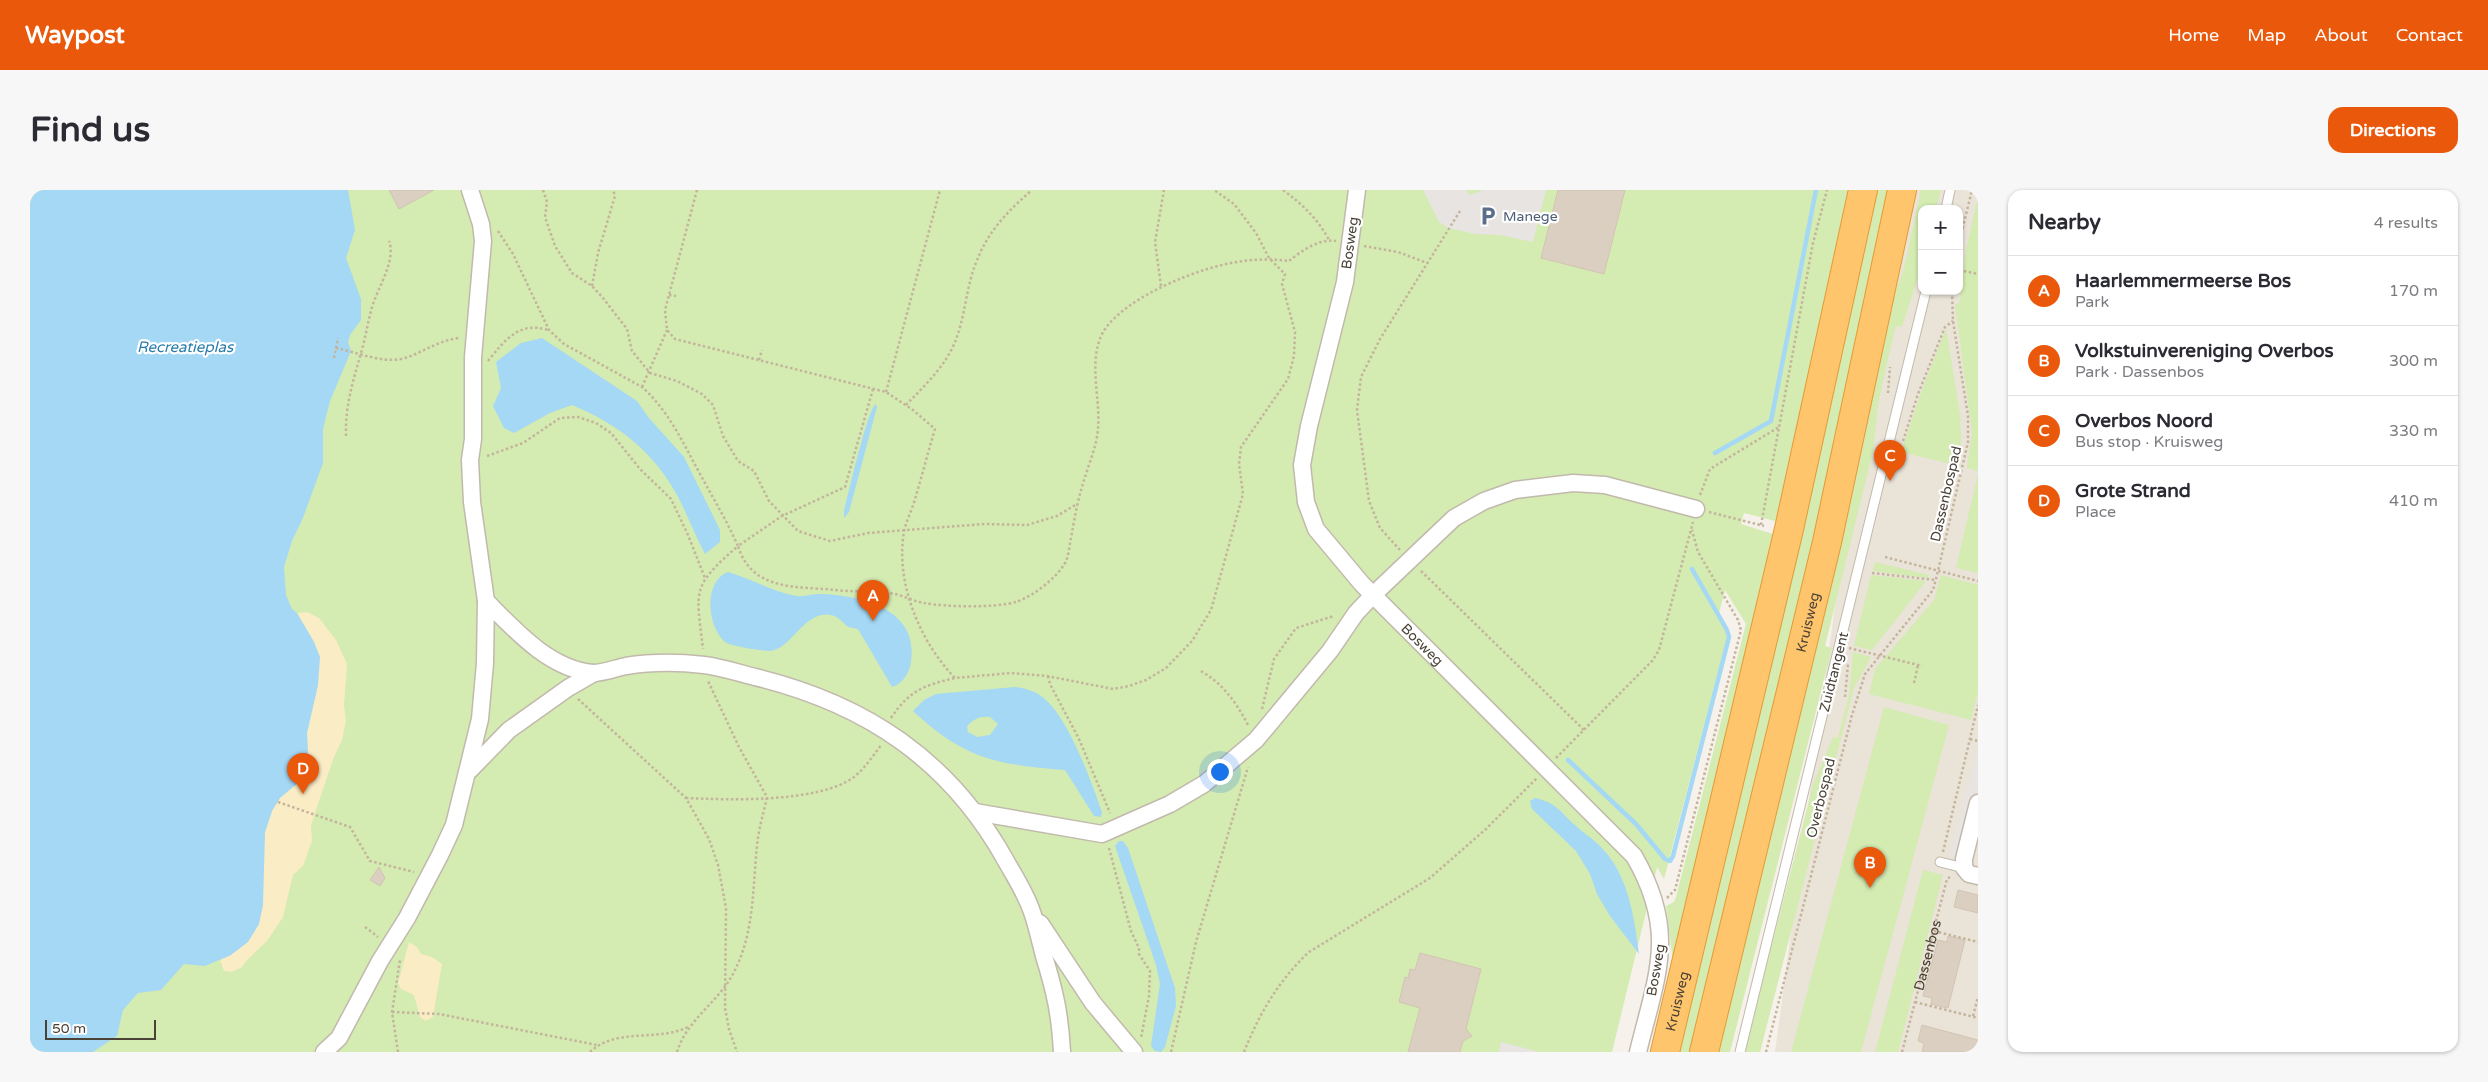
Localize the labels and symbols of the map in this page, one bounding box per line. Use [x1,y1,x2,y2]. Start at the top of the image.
parking icon: Manege [1477,205,1499,227]
place label: Manege [1503,208,1558,225]
street label: Bosweg [1338,216,1362,270]
water label: Recreatieplas [137,338,235,356]
pin: C [1874,440,1906,481]
street label: Dassenbospad [1927,444,1965,544]
pin: A [857,580,889,621]
street label: Kruisweg [1792,591,1823,654]
street label: Bosweg [1398,620,1447,669]
street label: Zuidtangent [1816,630,1852,714]
pin: D [287,753,319,794]
street label: Overbospad [1803,756,1839,840]
your location [1207,759,1233,785]
pin: B [1854,847,1886,888]
street label: Dassenbos [1910,918,1945,992]
street label: Bosweg [1643,943,1669,997]
street label: Kruisweg [1662,970,1692,1033]
scale bar [45,1017,156,1040]

